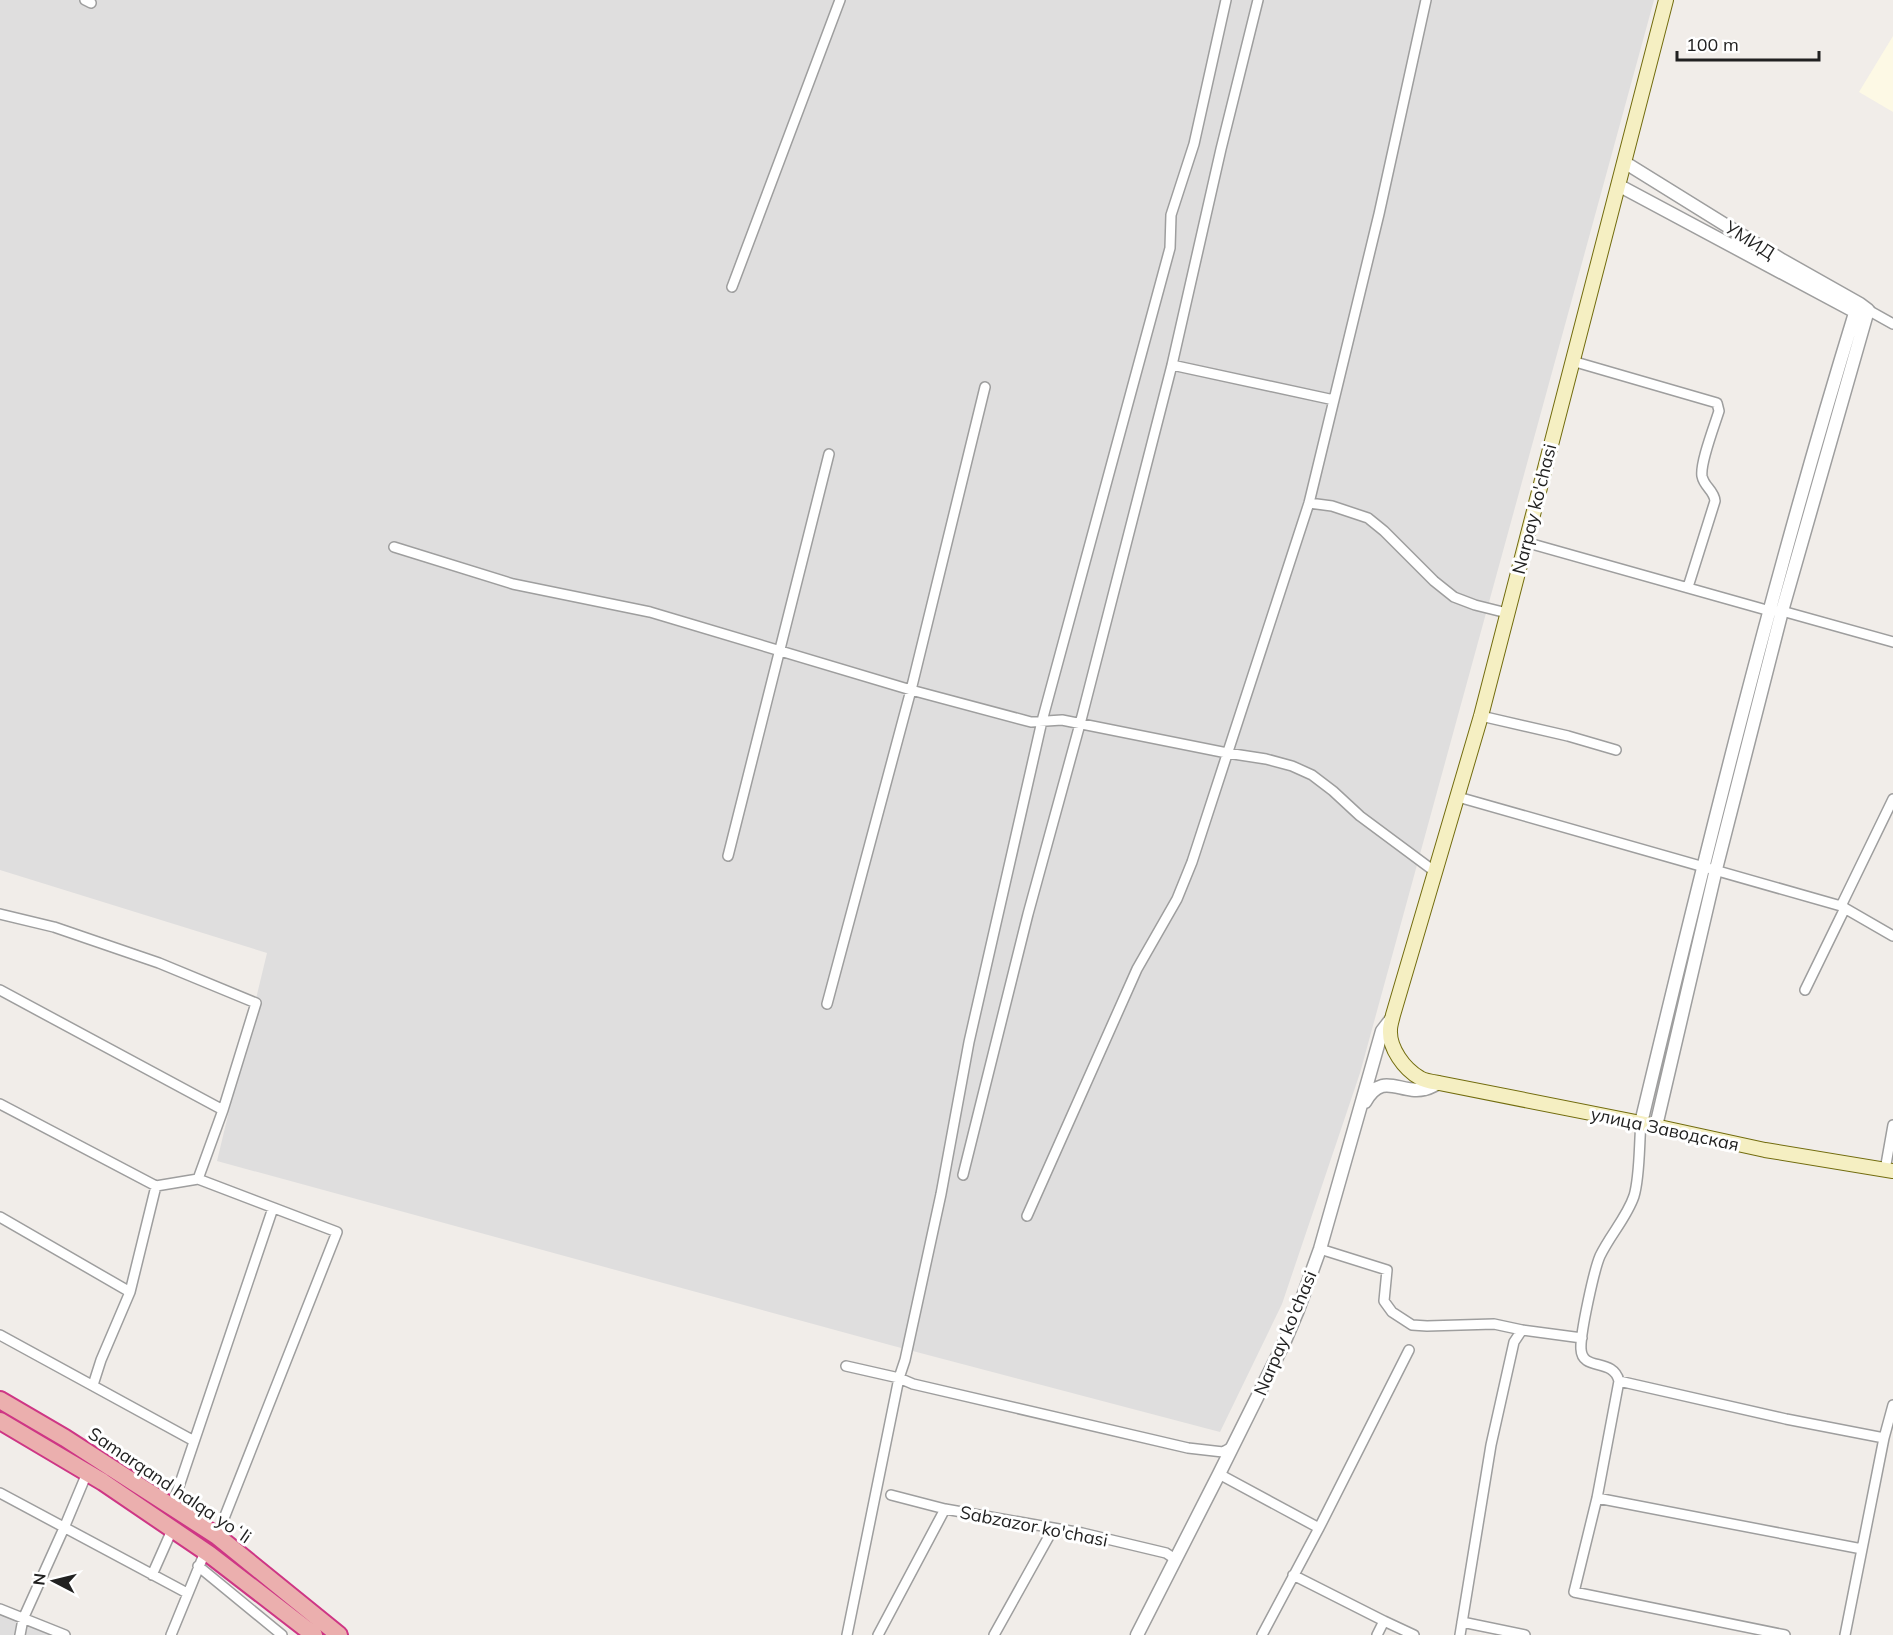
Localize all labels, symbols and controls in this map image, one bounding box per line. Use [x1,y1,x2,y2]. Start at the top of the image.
scale bar [1677,24,1820,62]
text: 100 m [1686,33,1739,56]
street label: УМИД [1720,215,1780,265]
street label: Narpay ko'chasi [1507,442,1561,576]
street label: улица Заводская [1589,1102,1741,1156]
street label: Narpay ko'chasi [1248,1267,1322,1399]
street label: Samarqand halqa yoʻli [84,1422,256,1548]
street label: Sabzazor ko'chasi [958,1500,1110,1552]
north arrow [24,1551,84,1611]
text: N [28,1572,50,1586]

